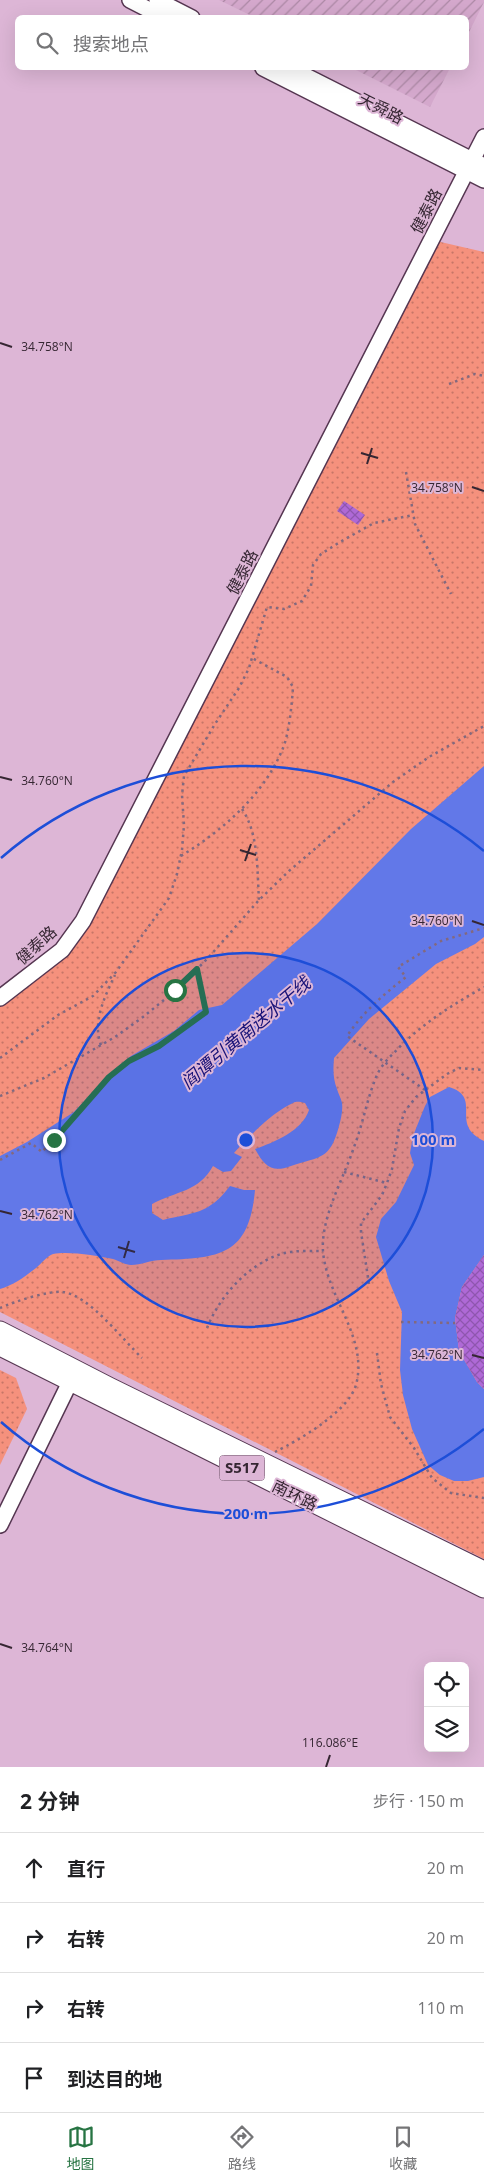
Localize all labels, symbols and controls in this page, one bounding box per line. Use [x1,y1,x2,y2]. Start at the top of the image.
search box [15,15,469,70]
icon: search [33,29,61,57]
text: 搜索地点 [73,31,149,57]
street label: 天舜路 [355,87,407,129]
street label: 健泰路 [405,185,447,237]
text: 34.758°N [21,338,73,355]
text: 34.758°N [411,479,463,496]
street label: 健泰路 [221,546,263,598]
text: 34.760°N [21,772,73,789]
text: 34.760°N [411,912,463,929]
street label: 健泰路 [11,921,61,969]
water label: 阎谭引黄南送水干线 [176,970,317,1093]
route start [164,979,187,1002]
route end [43,1129,66,1152]
text: 100 m [411,1129,455,1149]
centre of rings [237,1131,255,1149]
text: 34.762°N [21,1206,73,1223]
text: 34.762°N [411,1346,463,1363]
road number: S517 [220,1456,264,1480]
street label: 南环路 [269,1475,321,1515]
text: 200 m [224,1503,268,1523]
text: 34.764°N [21,1639,73,1656]
map controls [424,1662,469,1752]
button: locate [424,1662,469,1707]
button: layers [424,1707,469,1752]
text: 116.086°E [302,1734,358,1751]
text: 2 分钟 [20,1787,79,1815]
text: 步行 · 150 m [373,1790,464,1812]
icon: ahead [20,1854,48,1882]
text: 直行 [67,1856,105,1882]
text: 20 m [427,1857,464,1879]
icon: right [20,1924,48,1952]
text: 右转 [67,1926,105,1952]
text: 20 m [427,1927,464,1949]
icon: right [20,1994,48,2022]
text: 右转 [67,1996,105,2022]
text: 110 m [418,1997,464,2019]
icon: arrive [20,2064,48,2092]
text: 到达目的地 [67,2066,162,2092]
tab: 地图 [67,2123,95,2173]
tab: 路线 [228,2123,256,2173]
tab: 收藏 [389,2123,417,2173]

